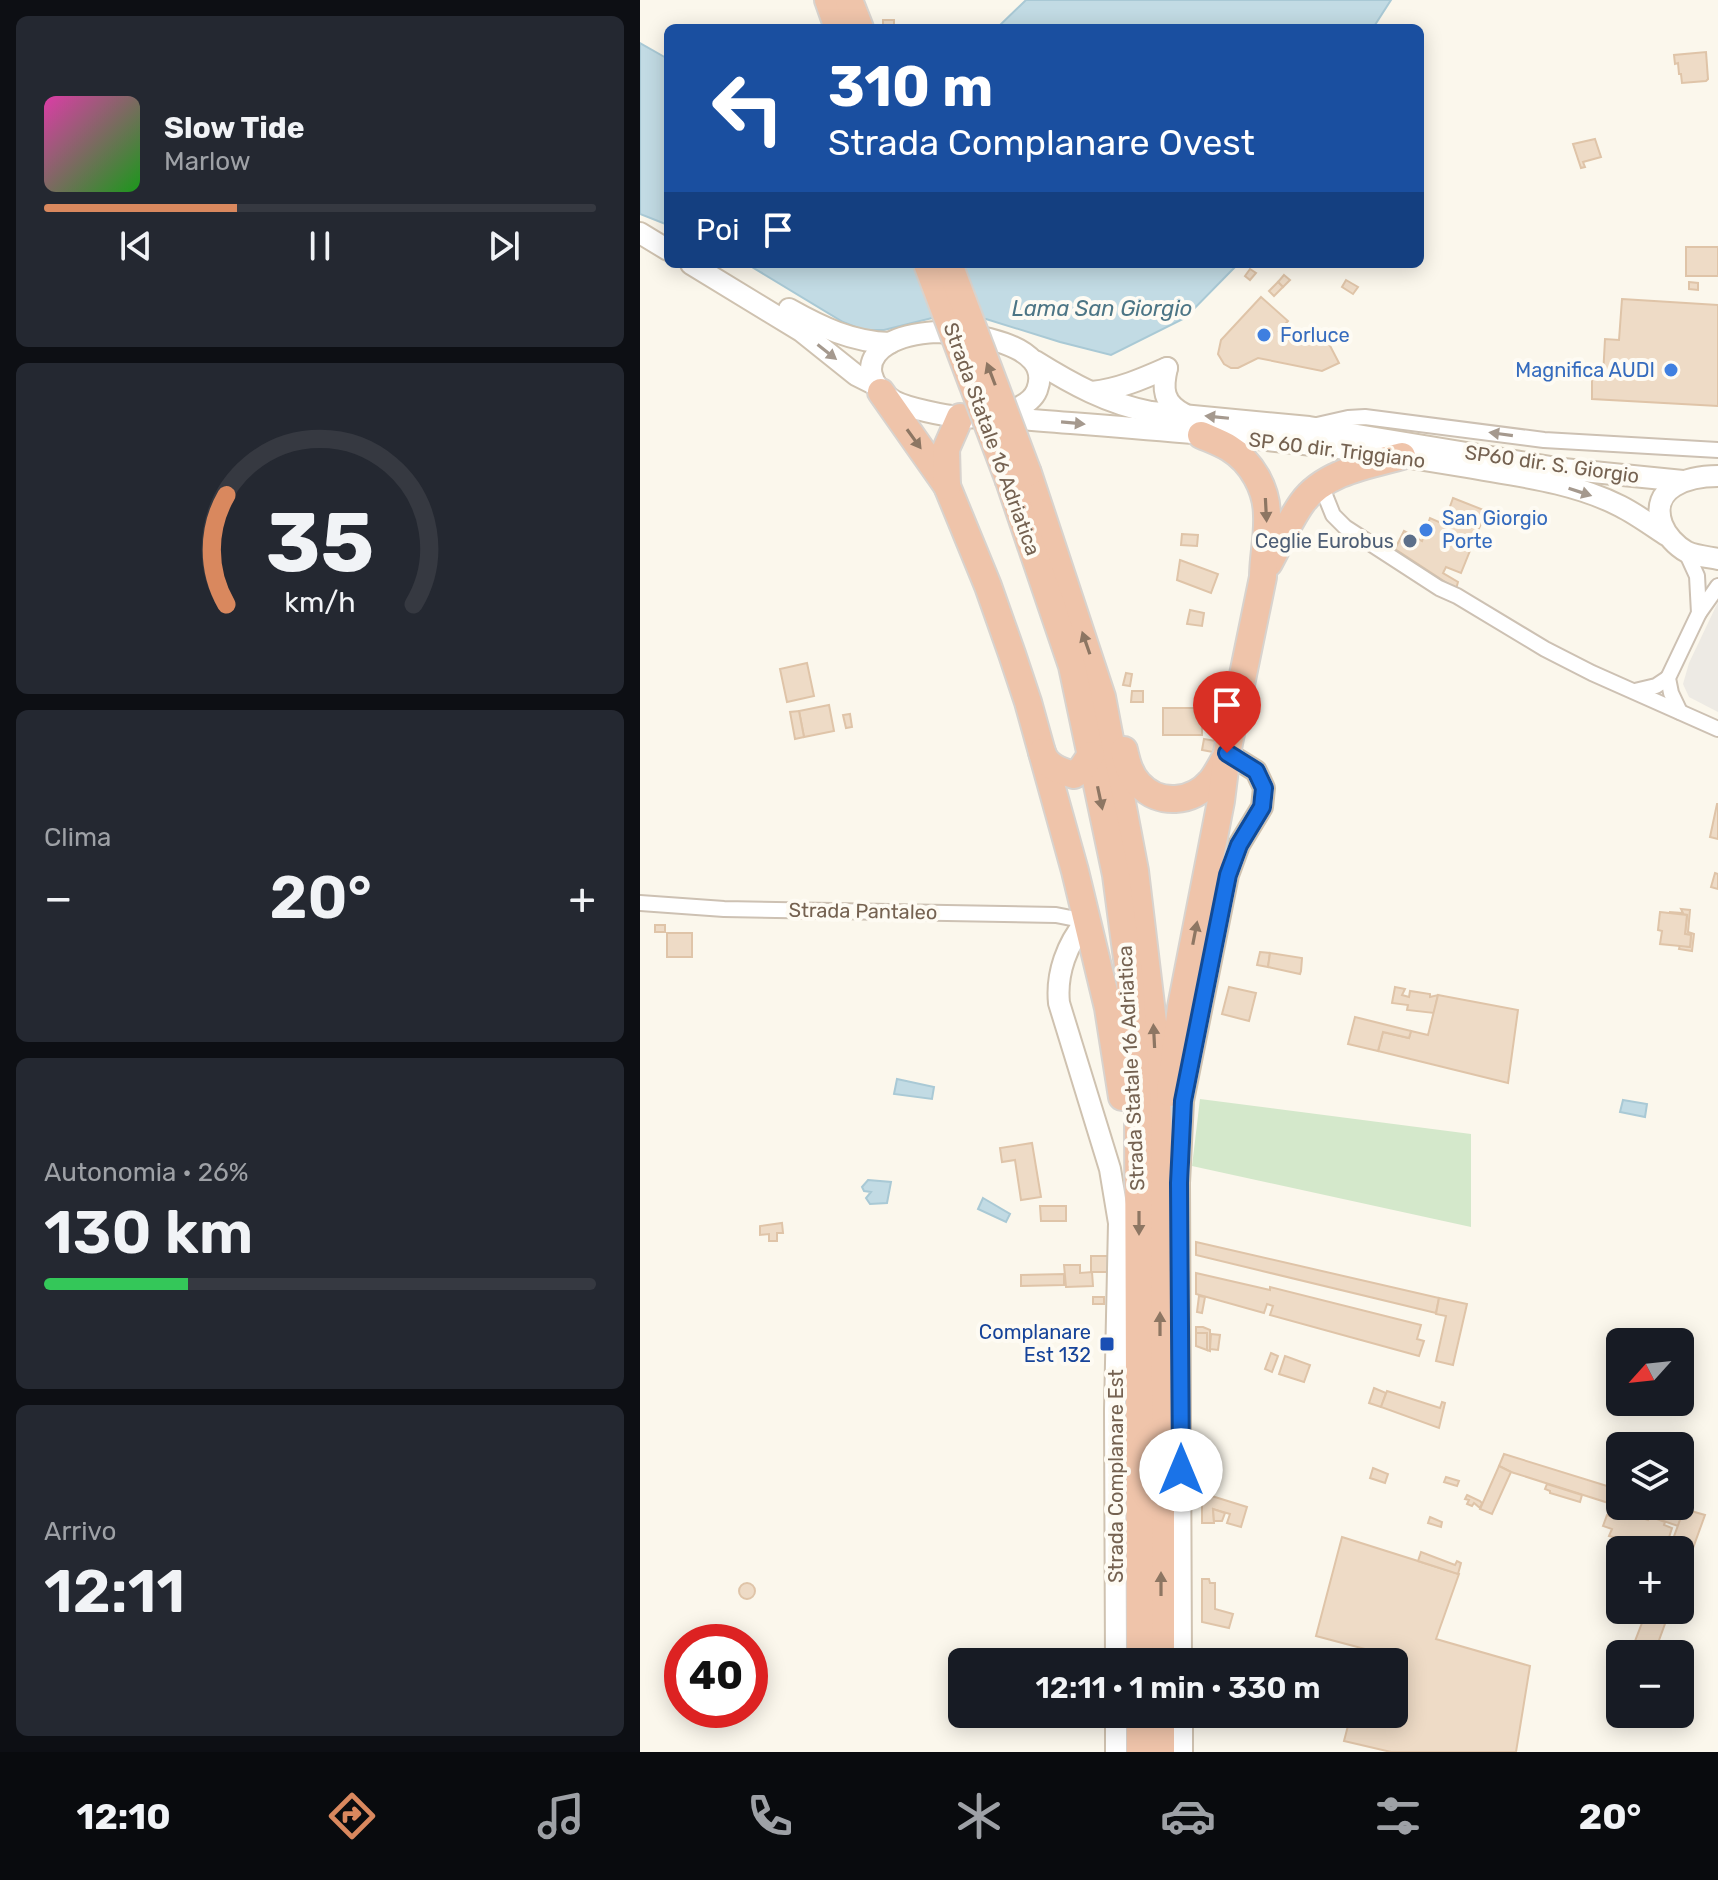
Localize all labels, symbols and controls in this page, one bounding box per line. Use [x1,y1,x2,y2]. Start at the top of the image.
text: 310 m [828,54,993,120]
icon: left [696,56,800,160]
text: Slow Tide [164,110,304,146]
text: Strada Complanare Ovest [828,121,1255,164]
text: Marlow [164,146,251,177]
icon: arrive [756,208,800,252]
text: Poi [696,212,740,248]
icon: previous [114,224,158,268]
icon: pause [298,224,342,268]
icon: next [482,224,526,268]
water label: Lama San Giorgio [1012,295,1192,322]
street label: Strada Statale 16 Adriatica [939,319,1045,559]
place label: Forluce [1280,323,1350,347]
marker: Forluce [1255,326,1273,344]
one-way arrow [817,343,837,359]
place label: Magnifica AUDI [1515,358,1655,382]
one-way arrow [984,361,997,385]
marker: Magnifica AUDI [1662,361,1680,379]
one-way arrow [1205,410,1230,423]
one-way arrow [1061,417,1086,430]
street label: SP 60 dir. Triggiano [1247,427,1427,473]
one-way arrow [906,428,922,450]
one-way arrow [1488,428,1513,441]
street label: SP60 dir. S. Giorgio [1463,440,1641,488]
one-way arrow [1568,486,1592,498]
text: 35 [266,492,374,591]
one-way arrow [1260,498,1273,523]
place label: San Giorgio Porte [1442,506,1548,553]
marker: San Giorgio Porte [1417,521,1435,539]
place label: Ceglie Eurobus [1255,529,1394,553]
marker: Ceglie Eurobus [1401,532,1419,550]
text: km/h [284,585,356,619]
one-way arrow [1079,631,1091,655]
pin [1193,671,1261,753]
icon: arrive [1205,683,1249,727]
one-way arrow [1094,786,1107,811]
text: Clima [44,822,111,853]
text: 20° [269,862,372,933]
text: − [44,872,73,924]
text: + [569,872,596,924]
street label: Strada Pantaleo [788,898,938,924]
one-way arrow [1190,920,1202,945]
street label: Strada Statale 16 Adriatica [1113,945,1149,1191]
one-way arrow [1147,1023,1160,1048]
text: Autonomia · 26% [44,1157,248,1188]
text: 130 km [44,1197,253,1268]
one-way arrow [1133,1211,1145,1236]
one-way arrow [1154,1311,1167,1336]
place label: Complanare Est 132 [979,1320,1091,1367]
north arrow [1606,1328,1694,1416]
map controls [1606,1328,1694,1728]
marker: Complanare Est 132 [1098,1335,1116,1353]
street label: Strada Complanare Est [1104,1369,1128,1583]
position arrow [1139,1428,1223,1512]
button: layers [1606,1432,1694,1520]
text: Arrivo [44,1516,116,1547]
button: + [1606,1536,1694,1624]
text: 12:11 [44,1556,185,1627]
one-way arrow [1155,1571,1167,1596]
speed limit sign: 40 [664,1624,768,1728]
button: − [1606,1640,1694,1728]
text: 12:11 · 1 min · 330 m [1036,1670,1321,1706]
icon: directions [324,1788,380,1844]
icon: music [533,1788,589,1844]
icon: phone [742,1788,798,1844]
icon: climate [951,1788,1007,1844]
icon: car [1160,1788,1216,1844]
icon: filters [1370,1788,1426,1844]
text: 12:10 [77,1795,171,1838]
text: 20° [1579,1795,1641,1838]

